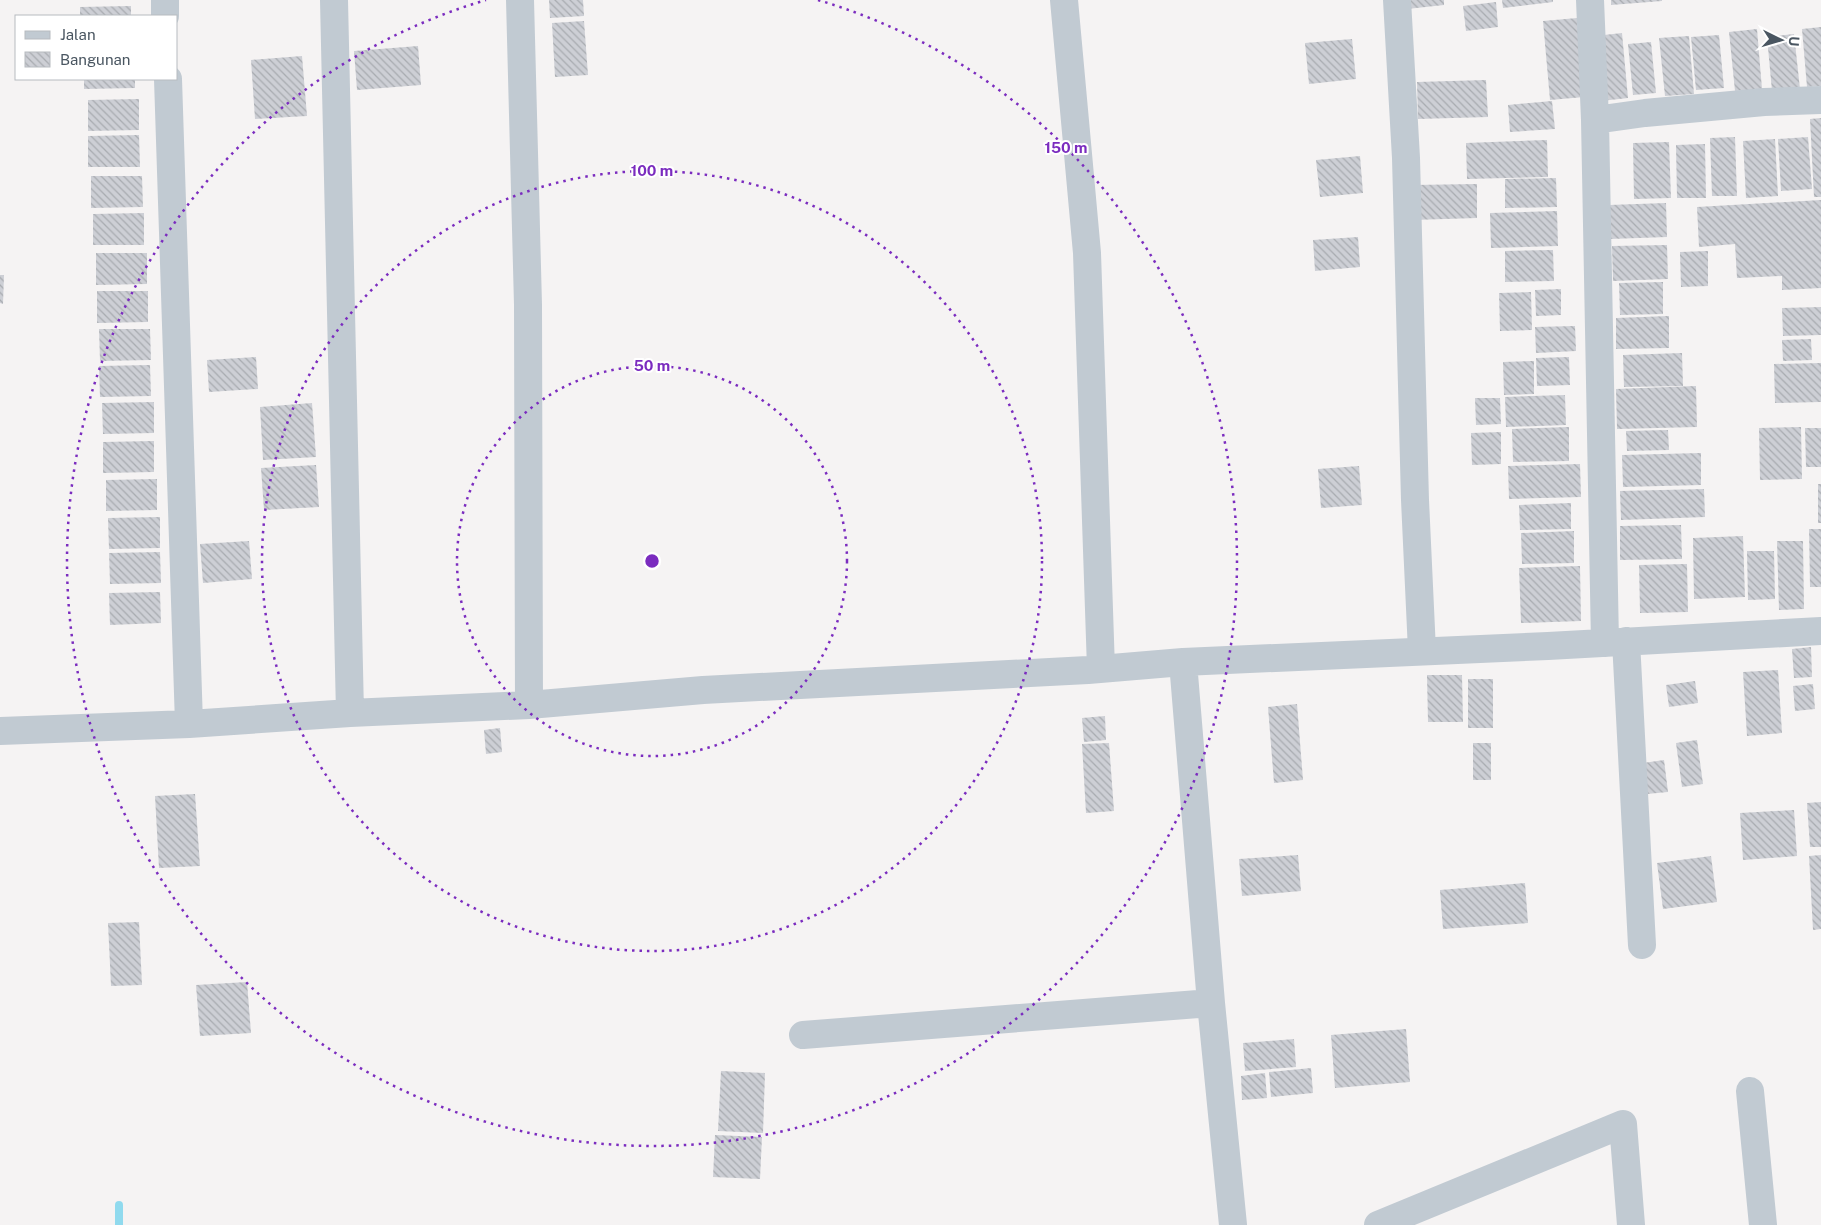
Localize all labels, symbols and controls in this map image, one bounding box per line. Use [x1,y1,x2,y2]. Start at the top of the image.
legend [15,15,178,80]
north arrow [1756,15,1806,65]
text: Jalan [60,26,96,43]
text: U [1786,35,1802,47]
text: Bangunan [60,51,131,68]
text: 150 m [1044,139,1088,156]
text: 100 m [631,162,673,179]
text: 50 m [634,357,670,374]
centre of rings [643,552,661,570]

